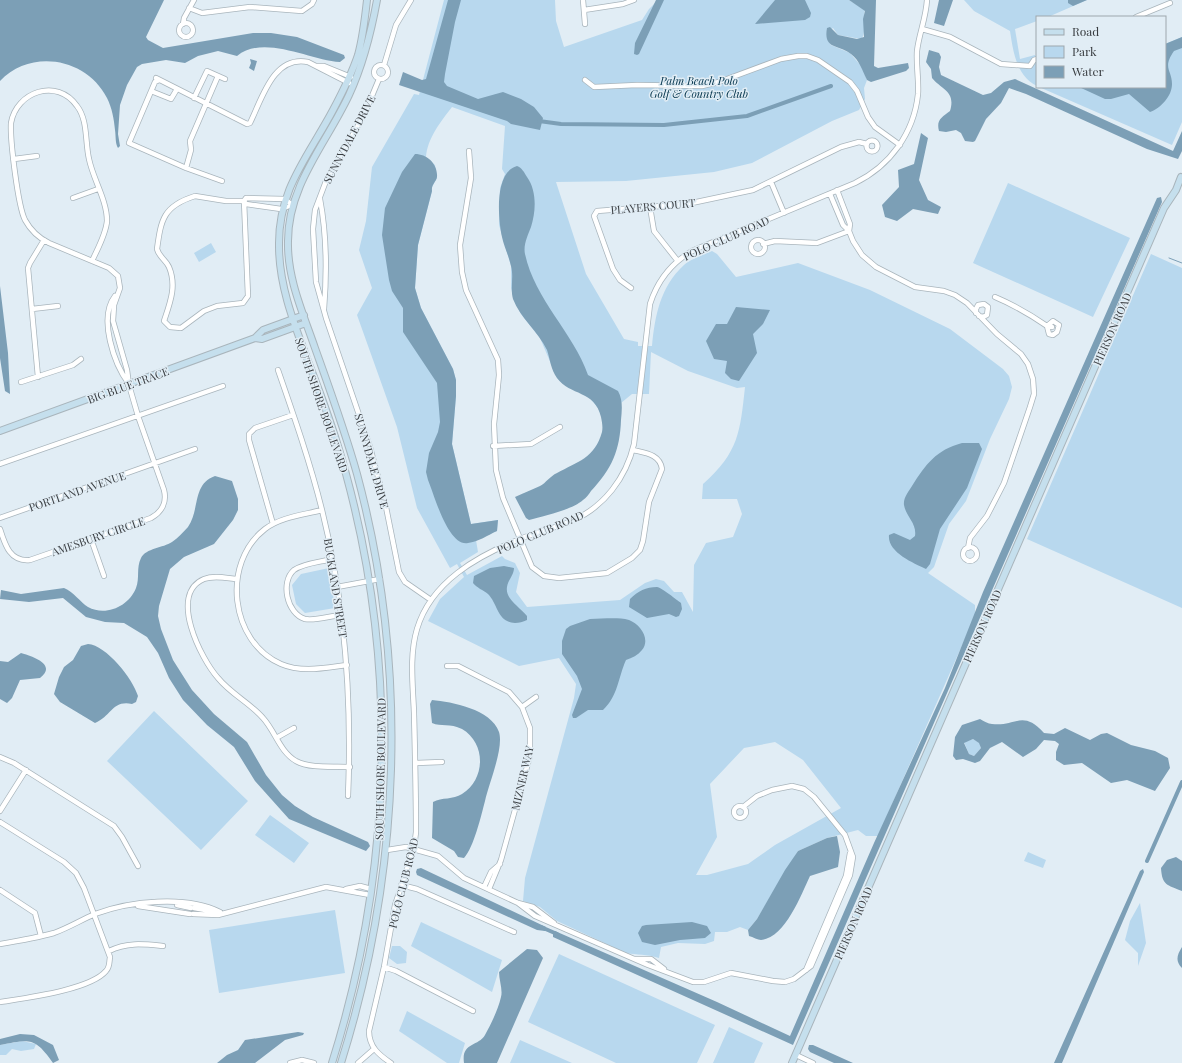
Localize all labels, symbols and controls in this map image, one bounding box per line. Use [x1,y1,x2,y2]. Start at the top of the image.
legend [1036,16,1166,88]
text: Road [1072,23,1099,39]
text: Park [1072,43,1097,59]
text: Water [1071,63,1105,79]
park label: Palm Beach Polo Golf & Country Club [650,73,749,101]
street label: SUNNYDALE DRIVE [319,92,379,186]
street label: PLAYERS COURT [610,195,696,217]
street label: POLO CLUB ROAD [681,212,771,264]
street label: PIERSON ROAD [1089,290,1135,368]
street label: SOUTH SHORE BOULEVARD [292,335,352,475]
street label: BIG BLUE TRACE [85,363,171,407]
street label: SUNNYDALE DRIVE [351,412,393,511]
street label: PORTLAND AVENUE [27,467,128,515]
street label: POLO CLUB ROAD [494,507,586,557]
street label: AMESBURY CIRCLE [48,513,147,559]
street label: BUCKLAND STREET [321,537,351,639]
street label: PIERSON ROAD [959,587,1005,665]
street label: SOUTH SHORE BOULEVARD [371,698,389,840]
street label: MIZNER WAY [507,744,537,812]
street label: POLO CLUB ROAD [385,836,422,930]
street label: PIERSON ROAD [830,884,876,962]

